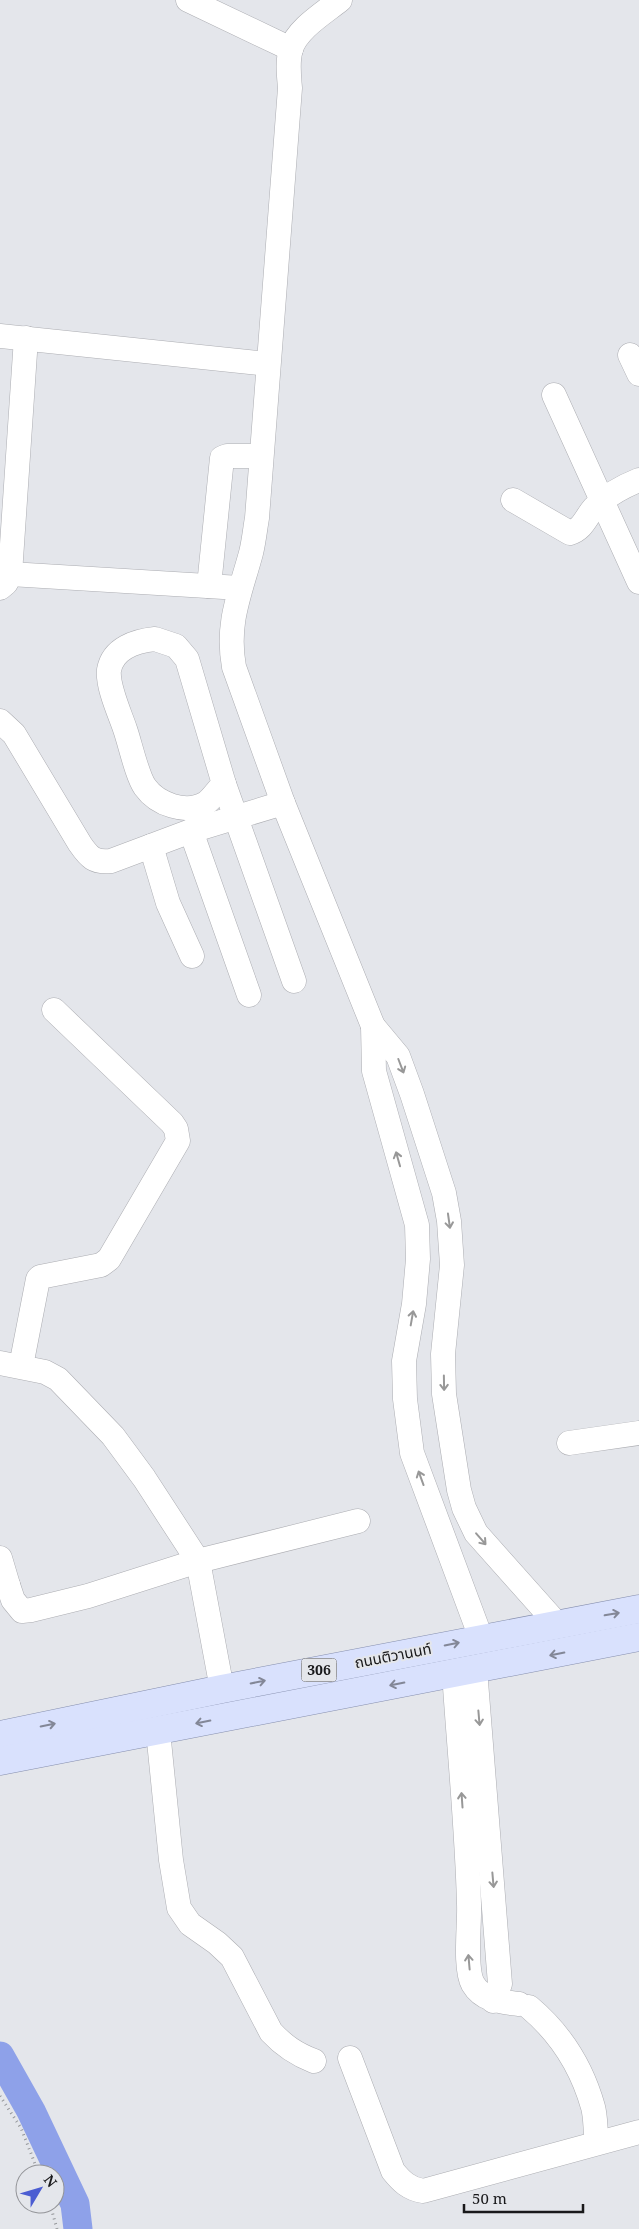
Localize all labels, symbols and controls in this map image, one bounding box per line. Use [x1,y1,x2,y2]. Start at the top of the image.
one-way arrow [397,1057,406,1073]
one-way arrow [393,1151,403,1167]
one-way arrow [444,1212,454,1228]
one-way arrow [407,1311,417,1327]
one-way arrow [439,1374,449,1390]
one-way arrow [416,1471,425,1486]
one-way arrow [475,1532,487,1545]
one-way arrow [604,1609,620,1619]
street label: ถนนติวานนท์ [353,1638,433,1672]
one-way arrow [444,1639,460,1648]
one-way arrow [549,1649,565,1659]
road number: 306 [302,1658,336,1682]
one-way arrow [250,1677,266,1686]
one-way arrow [390,1679,406,1689]
one-way arrow [474,1710,483,1726]
one-way arrow [196,1718,212,1728]
one-way arrow [39,1720,55,1729]
one-way arrow [458,1793,467,1809]
one-way arrow [488,1872,497,1888]
one-way arrow [465,1955,474,1971]
north arrow [15,2164,65,2214]
text: N [40,2170,62,2191]
scale bar [464,2182,583,2214]
text: 50 m [472,2188,507,2208]

